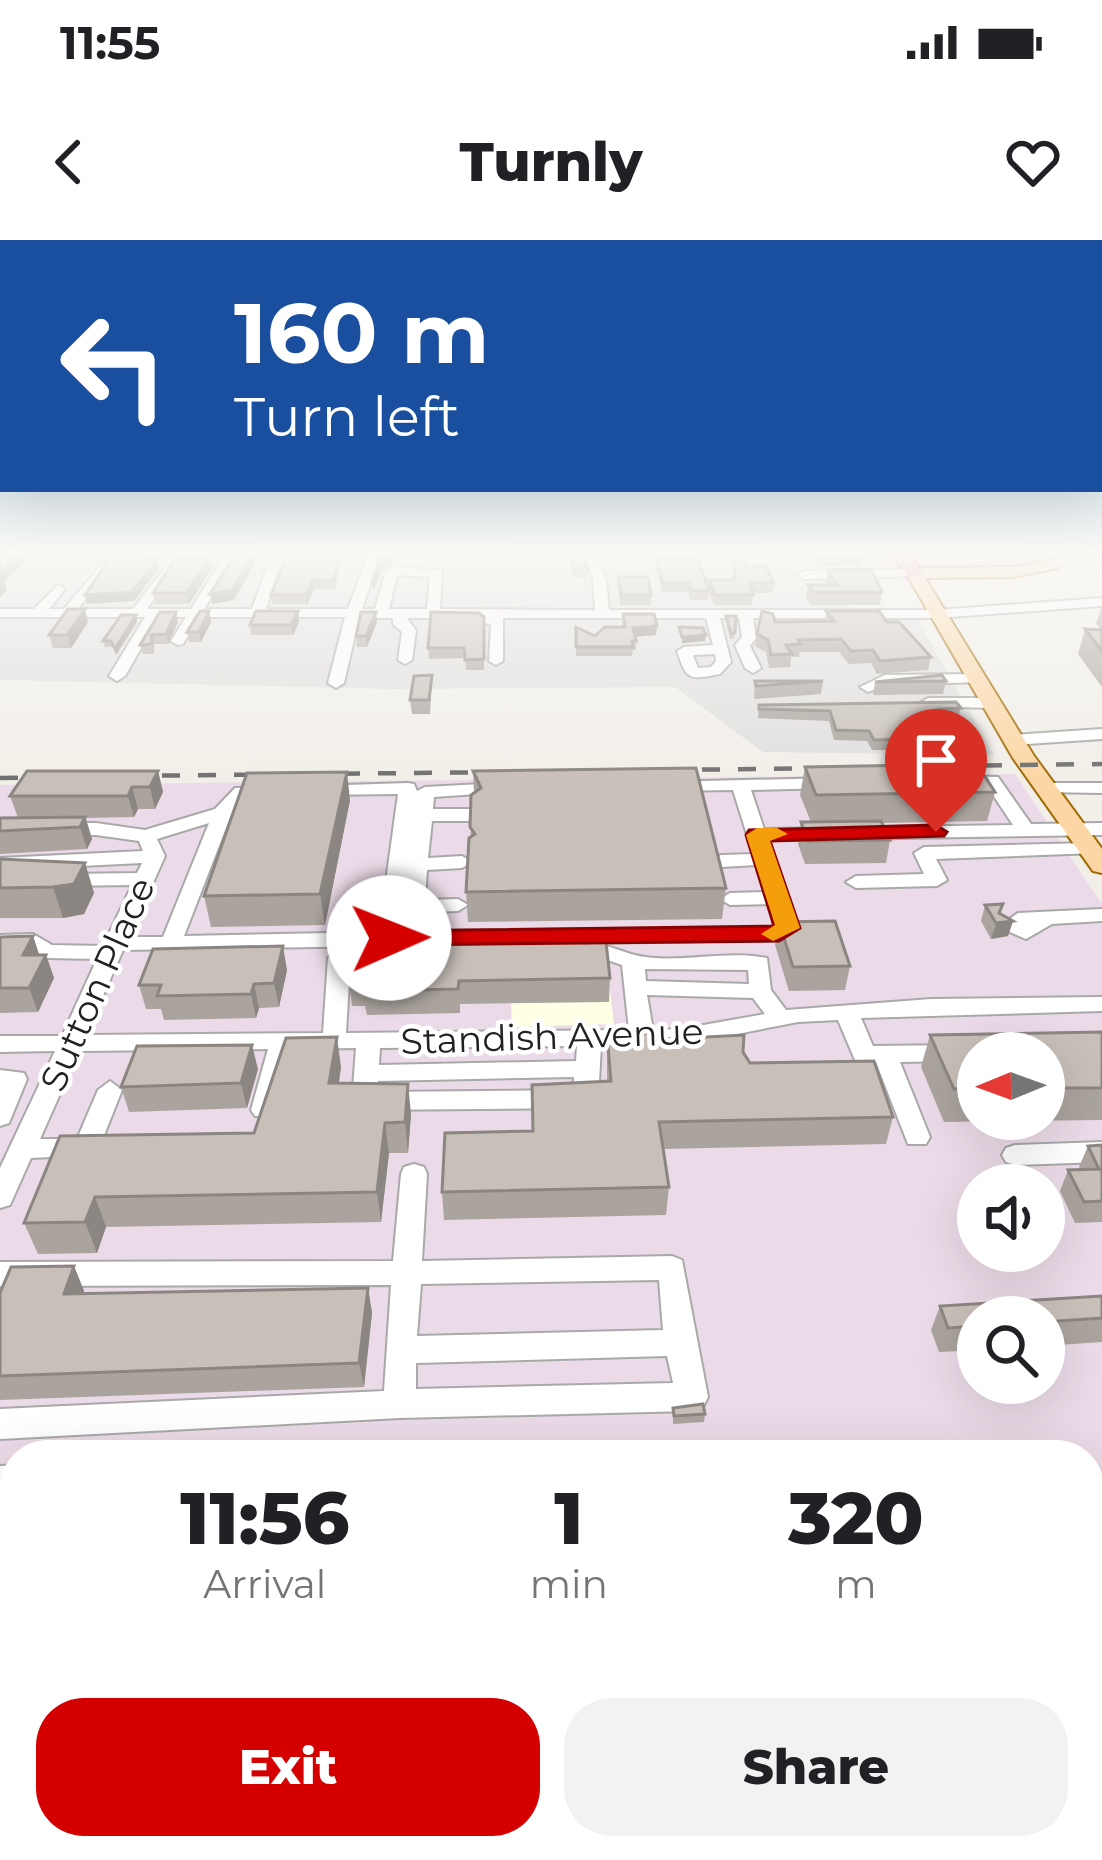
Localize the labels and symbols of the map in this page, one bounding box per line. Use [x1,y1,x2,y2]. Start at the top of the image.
pin [885,709,987,832]
street label: Sutton Place [30,870,164,1098]
position arrow [326,875,452,1001]
street label: Standish Avenue [400,1009,704,1063]
north arrow [957,1032,1065,1140]

